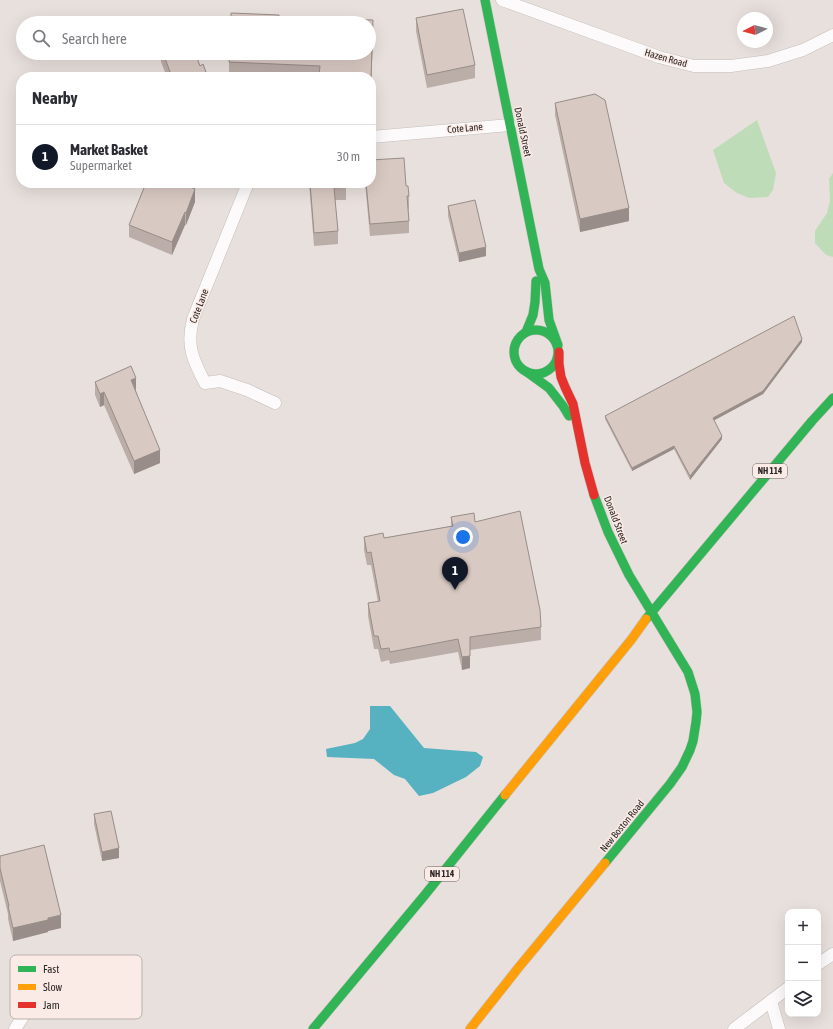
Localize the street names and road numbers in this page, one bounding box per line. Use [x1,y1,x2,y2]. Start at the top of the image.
street label: Hazen Road [643,47,689,69]
street label: Donald Street [512,106,534,158]
street label: Cote Lane [447,121,484,135]
street label: Cote Lane [187,287,211,325]
road number: NH 114 [753,464,787,478]
street label: Donald Street [602,494,630,546]
street label: New Boston Road [598,798,646,854]
road number: NH 114 [425,867,459,881]

